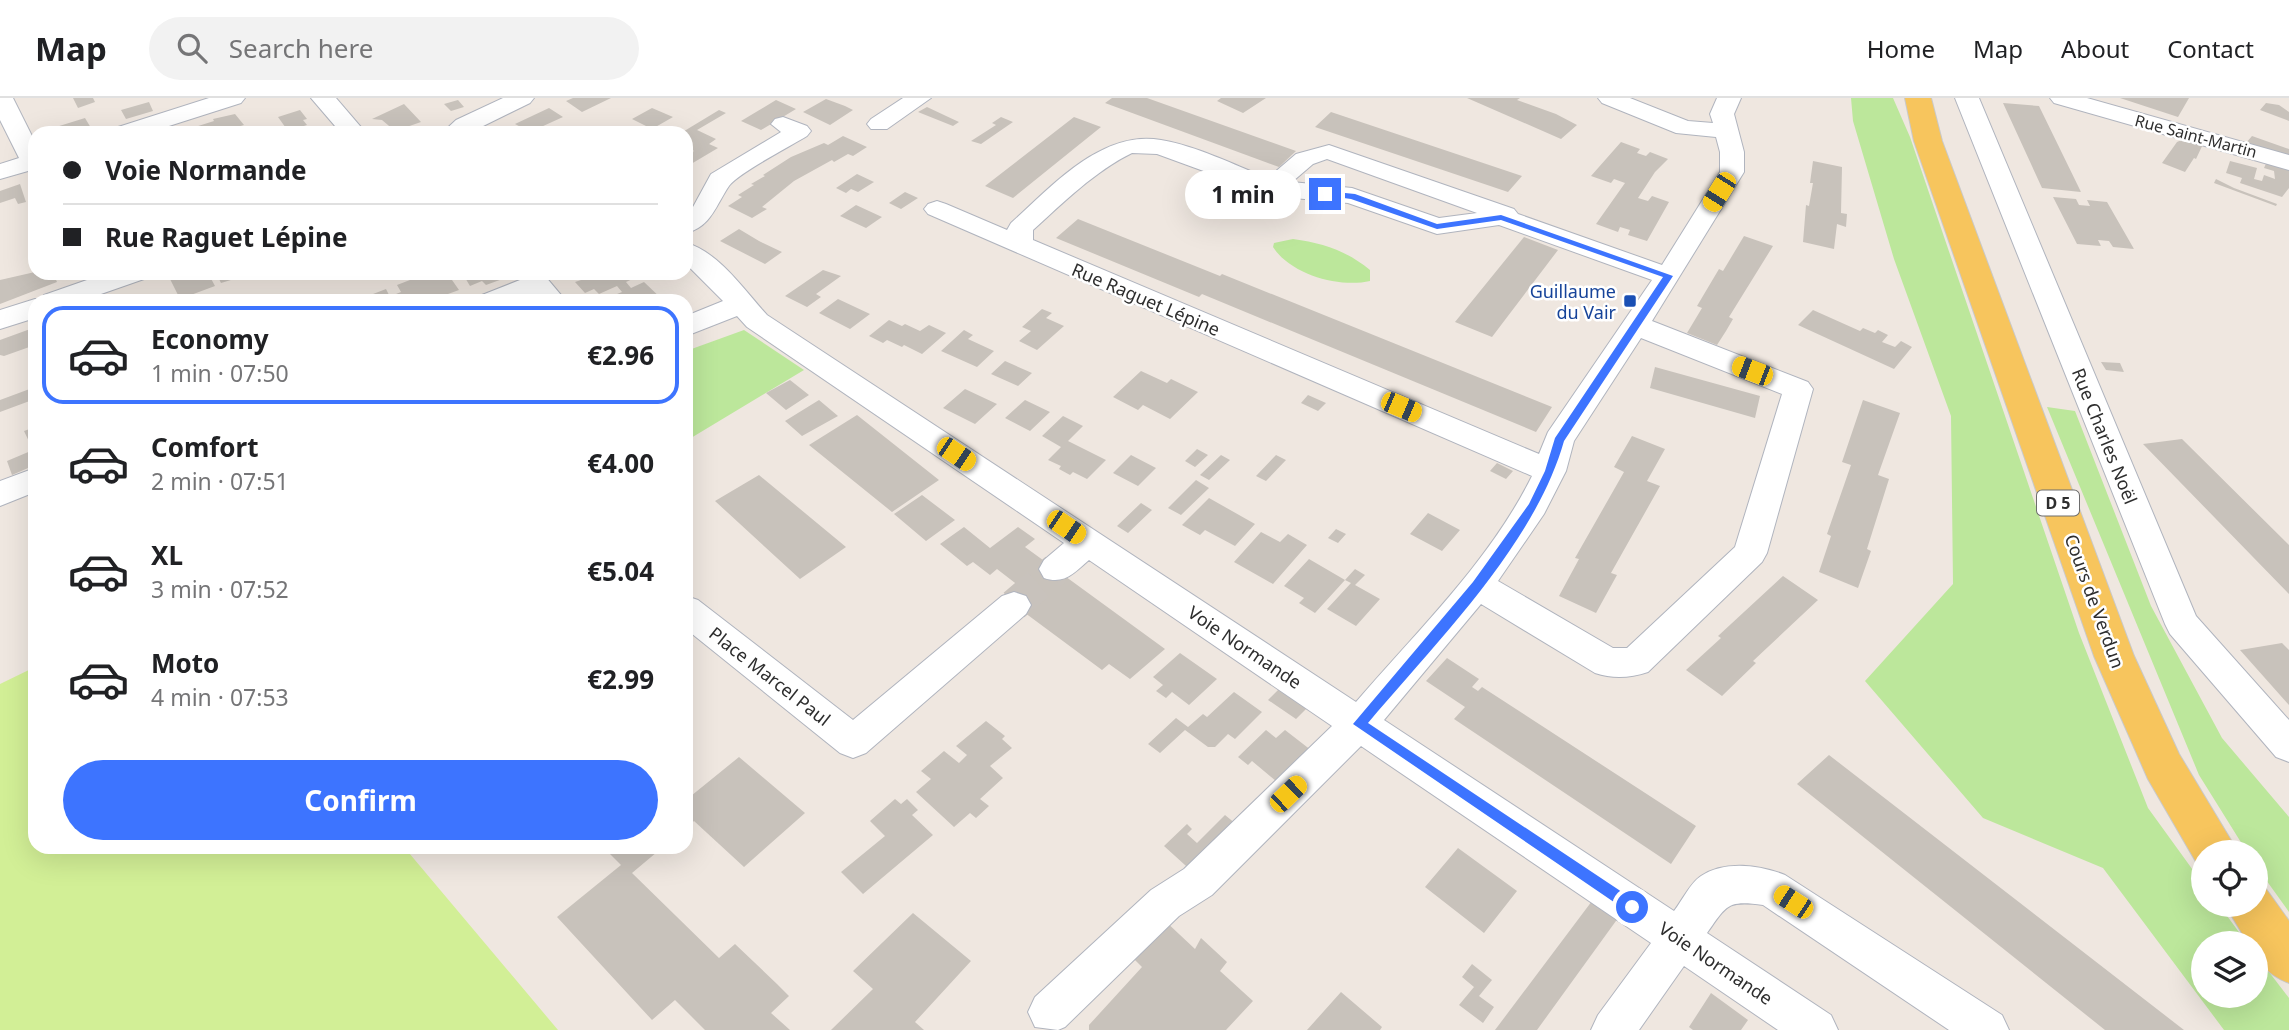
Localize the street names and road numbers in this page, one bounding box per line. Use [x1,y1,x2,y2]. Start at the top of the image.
street label: Rue Saint-Martin [2132,109,2260,163]
street label: Rue Raguet Lépine [1068,257,1224,341]
street label: Rue Charles Noël [2067,364,2143,508]
road number: D 5 [2037,490,2079,516]
street label: Cours de Verdun [2060,531,2130,671]
street label: Voie Normande [1184,600,1306,694]
street label: Place Marcel Paul [705,621,835,731]
street label: Voie Normande [1655,916,1777,1010]

